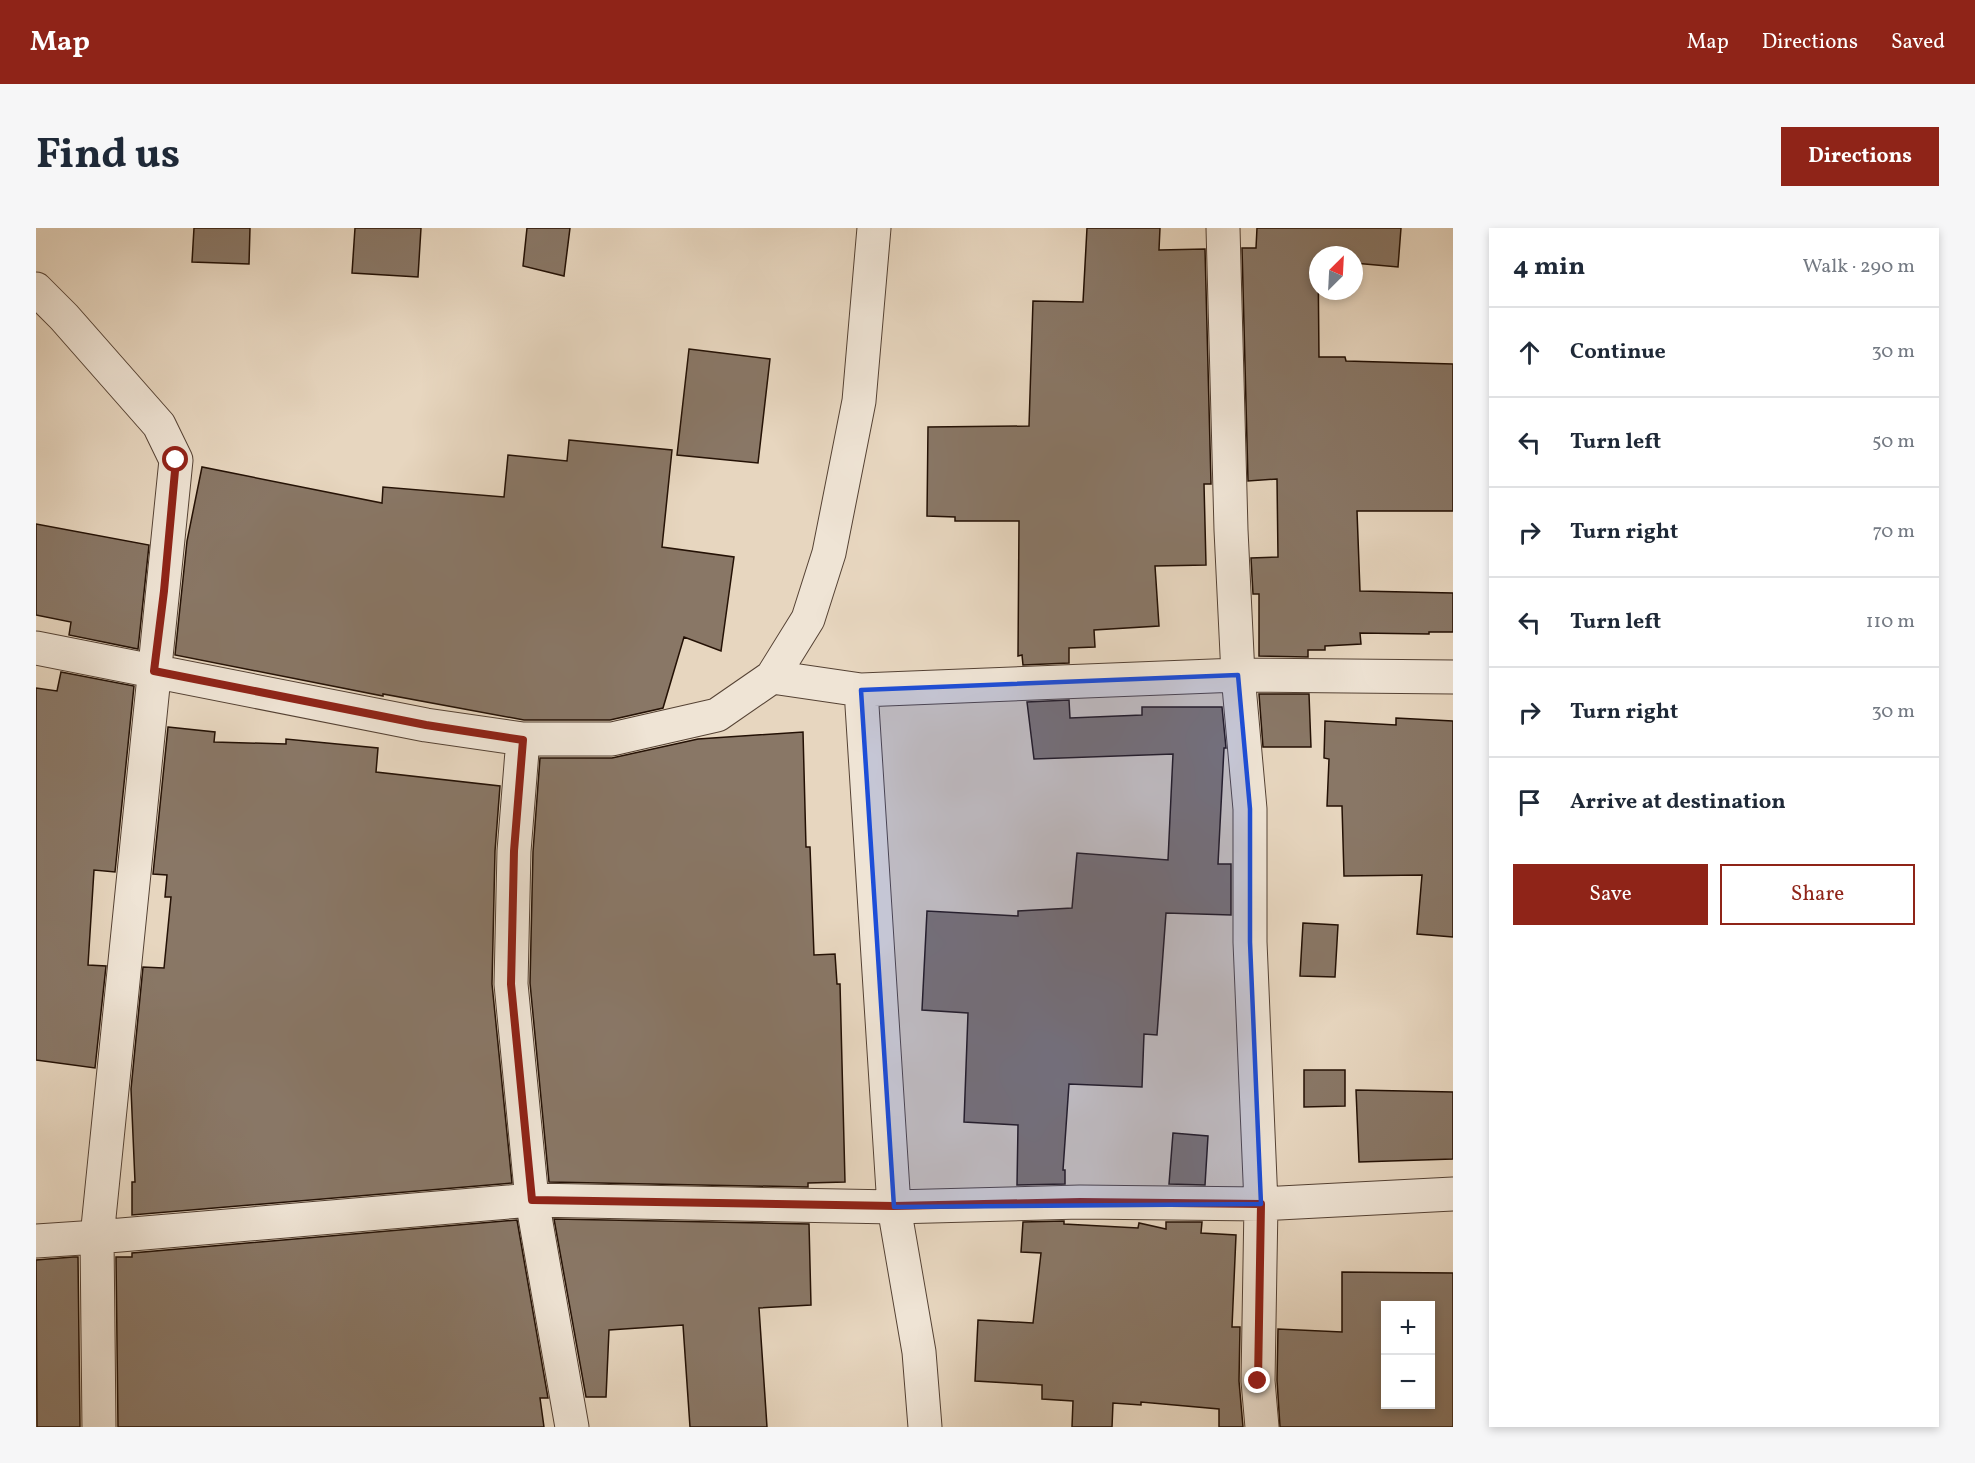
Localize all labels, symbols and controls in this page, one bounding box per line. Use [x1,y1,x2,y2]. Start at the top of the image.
text: Map [30,23,90,62]
text: Map [1687,28,1729,57]
text: Directions [1762,28,1858,57]
text: Saved [1891,28,1945,57]
text: Find us [36,127,180,186]
button: Directions [1781,127,1939,186]
north arrow [1309,246,1363,300]
text: 4 min [1513,249,1585,285]
text: Walk · 290 m [1803,253,1915,281]
icon: ahead [1513,336,1546,369]
text: Continue [1570,337,1666,368]
text: 30 m [1871,338,1915,366]
icon: left [1513,426,1546,459]
text: Turn left [1570,427,1661,458]
text: 50 m [1872,428,1915,456]
route start [162,446,188,472]
icon: right [1513,516,1546,549]
text: Turn right [1570,517,1678,548]
text: 70 m [1872,518,1915,546]
icon: left [1513,606,1546,639]
text: Turn left [1570,607,1661,638]
text: 110 m [1866,608,1915,636]
icon: right [1513,696,1546,729]
text: Turn right [1570,697,1678,728]
text: 30 m [1871,698,1915,726]
icon: arrive [1513,786,1546,819]
text: Arrive at destination [1570,787,1786,818]
button: Save [1513,864,1708,925]
button: Share [1720,864,1915,925]
map controls [1381,1301,1435,1409]
button: + [1381,1301,1435,1355]
button: − [1381,1355,1435,1409]
route end [1244,1367,1270,1393]

